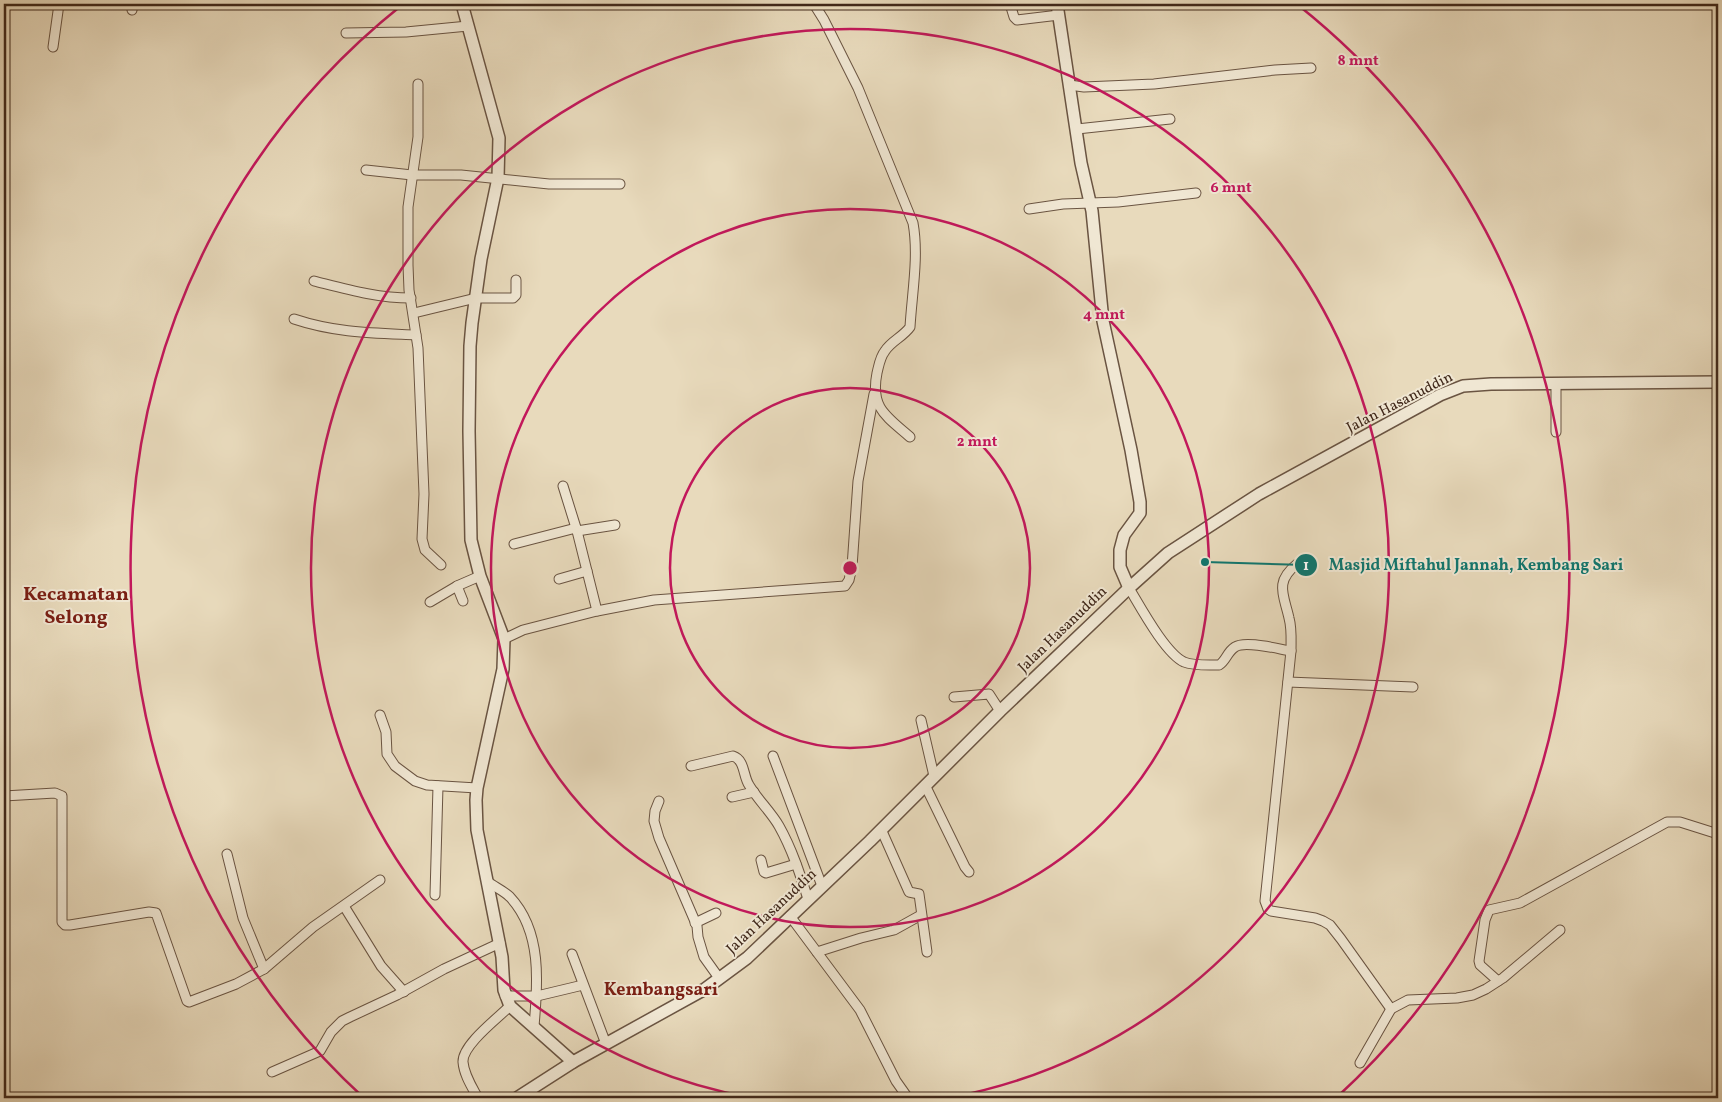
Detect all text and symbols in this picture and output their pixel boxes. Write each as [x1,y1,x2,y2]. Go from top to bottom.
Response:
text: 8 mnt [1337,51,1379,72]
text: 6 mnt [1210,178,1252,199]
text: 4 mnt [1083,305,1125,326]
street label: Jalan Hasanuddin [1343,367,1457,439]
text: 2 mnt [957,432,998,453]
callout: Masjid Miftahul Jannah, Kembang Sari [1293,549,1633,580]
text: Masjid Miftahul Jannah, Kembang Sari [1329,555,1624,577]
text: 1 [1303,556,1309,577]
centre of rings [841,559,859,577]
district label: Kecamatan Selong [23,581,129,632]
street label: Jalan Hasanuddin [1014,582,1112,678]
street label: Jalan Hasanuddin [722,864,822,960]
district label: Kembangsari [604,978,718,1003]

